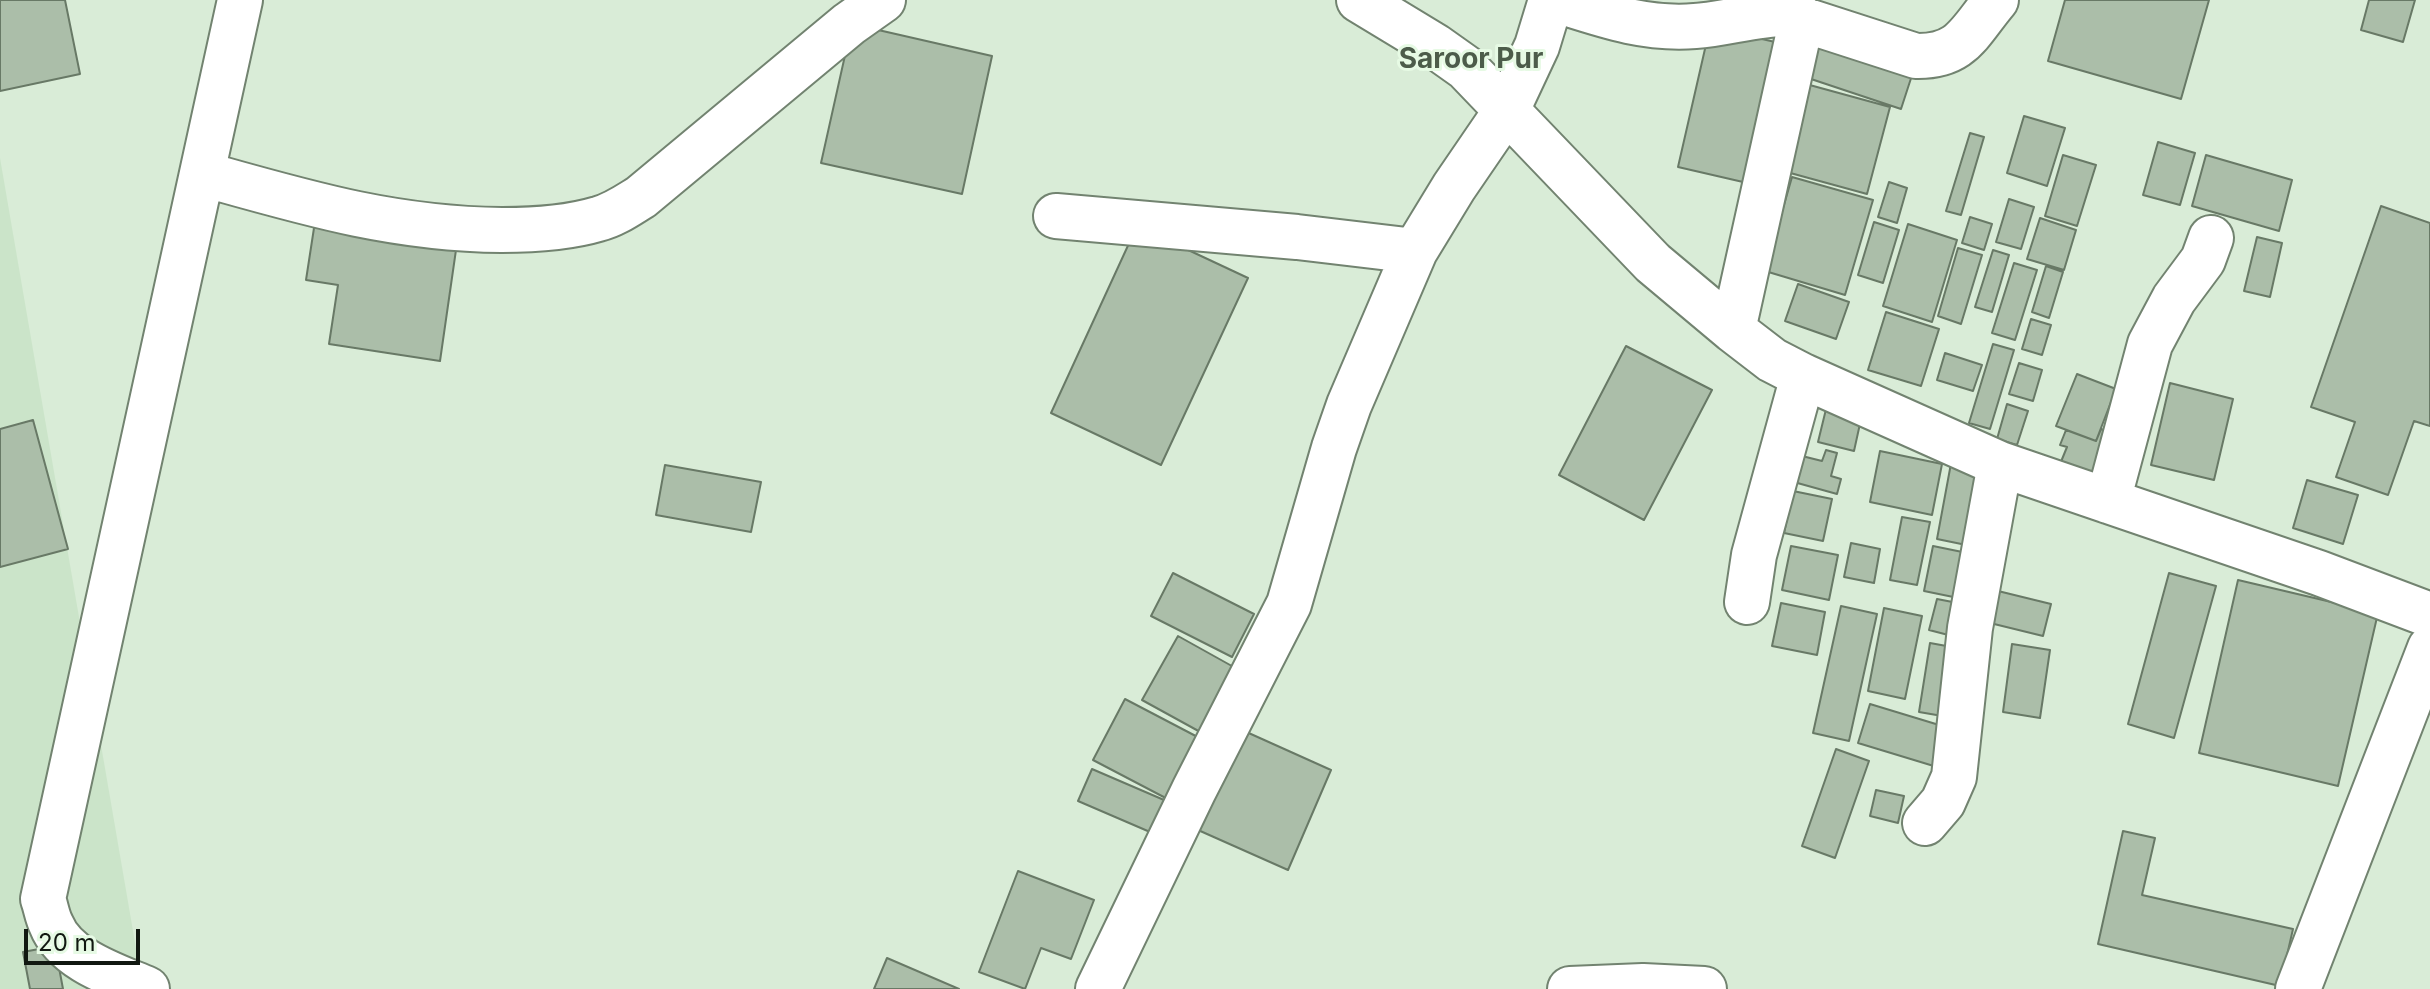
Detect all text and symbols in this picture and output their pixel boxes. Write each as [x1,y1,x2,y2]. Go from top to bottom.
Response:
district label: Saroor Pur [1399,43,1543,77]
scale bar [28,913,144,963]
text: 20 m [38,928,96,957]

